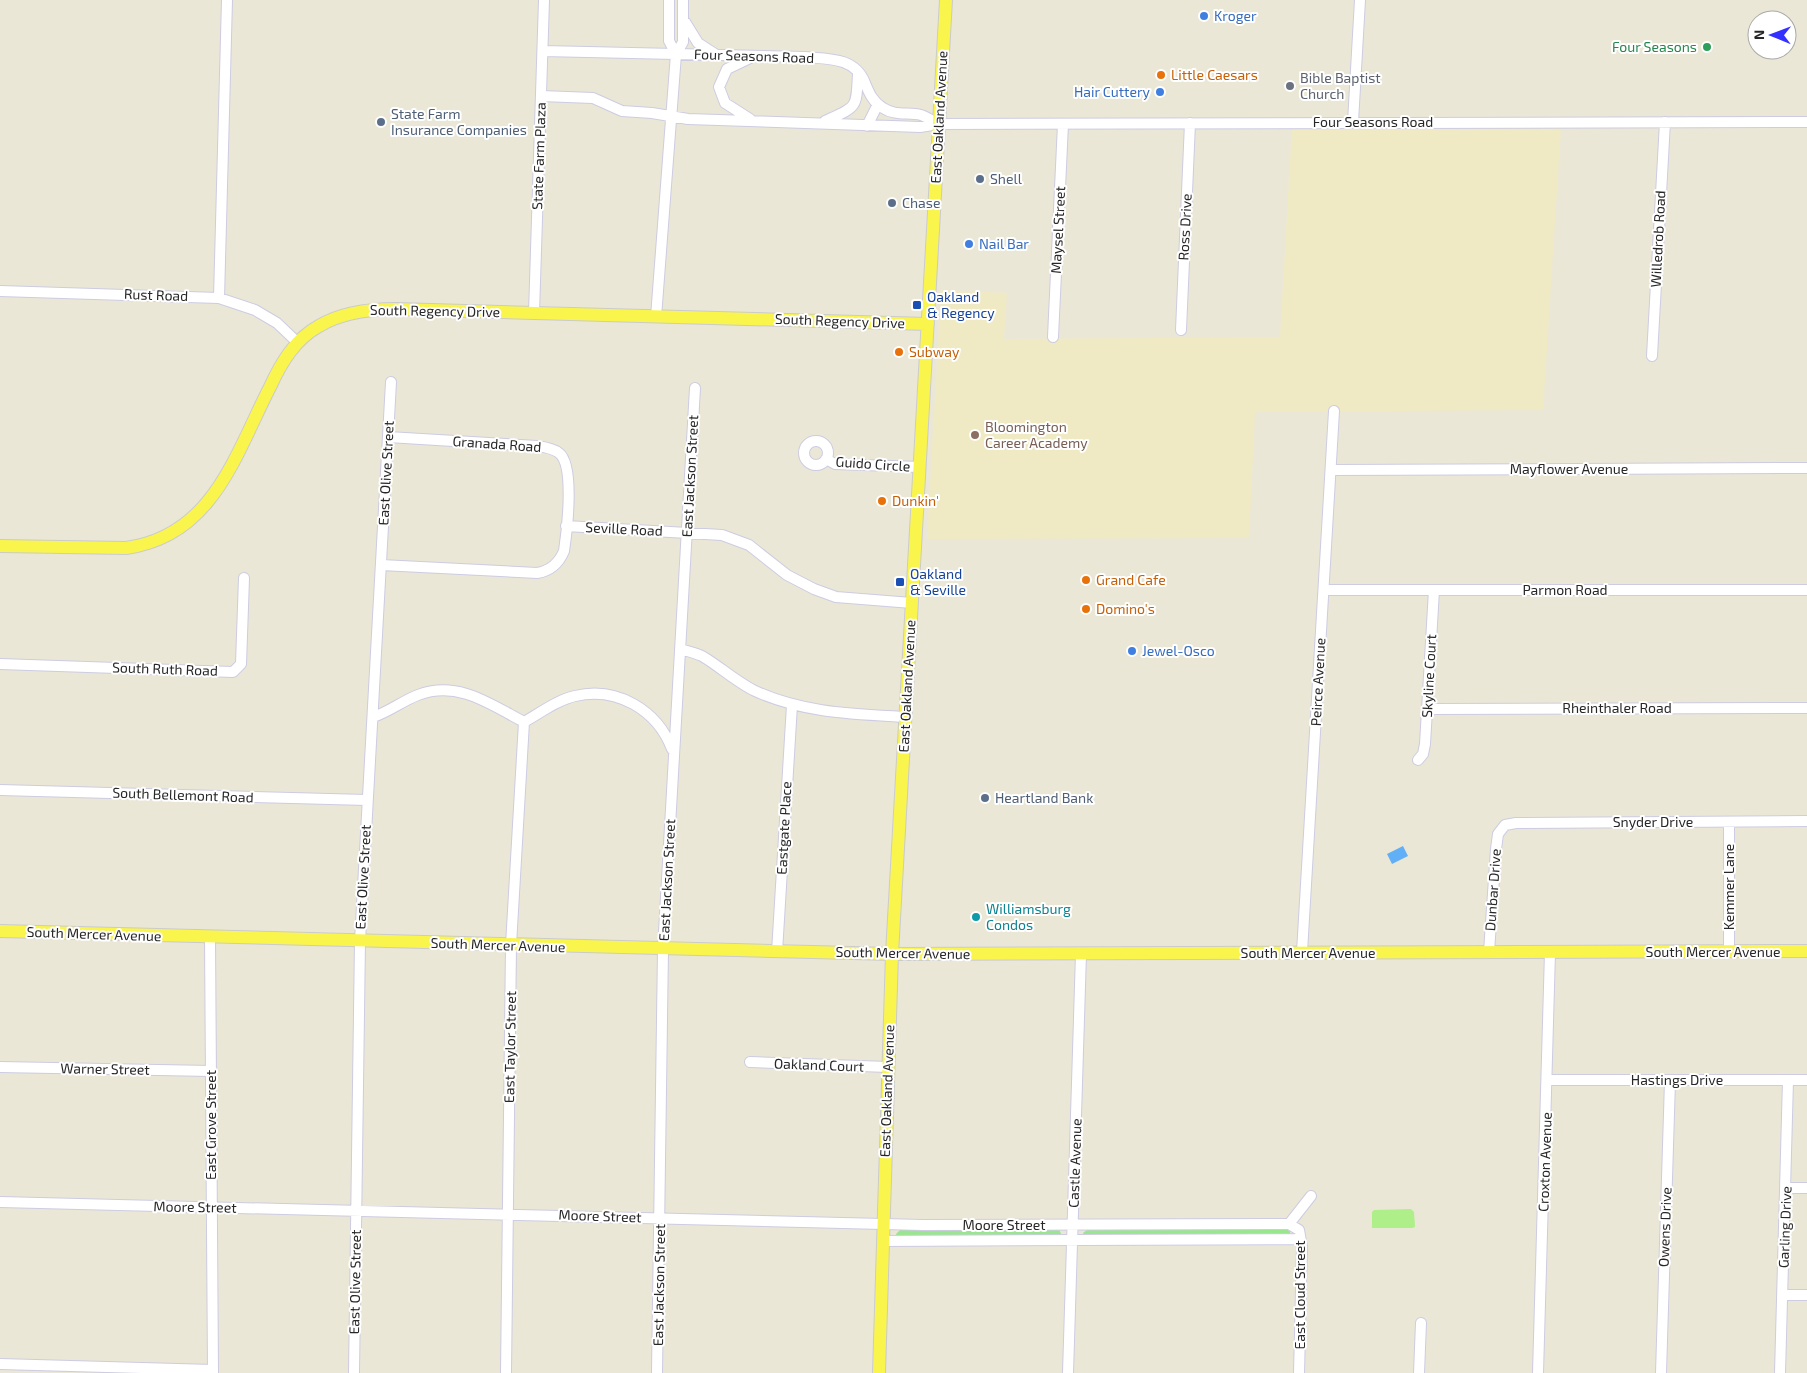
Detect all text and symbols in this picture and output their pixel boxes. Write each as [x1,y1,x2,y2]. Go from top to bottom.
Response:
place label: Kroger [1214,7,1257,24]
marker: Kroger [1198,10,1210,22]
north arrow [1747,10,1797,60]
text: N [1750,30,1767,40]
place label: Four Seasons [1612,38,1697,55]
marker: Four Seasons [1701,41,1713,53]
street label: Four Seasons Road [694,45,814,66]
street label: East Oakland Avenue [927,50,950,184]
place label: Little Caesars [1171,66,1258,83]
marker: Little Caesars [1155,69,1167,81]
place label: Bible Baptist Church [1300,69,1381,102]
marker: Bible Baptist Church [1284,80,1296,92]
place label: Hair Cuttery [1074,83,1151,100]
marker: Hair Cuttery [1154,86,1166,98]
street label: State Farm Plaza [528,102,549,210]
place label: State Farm Insurance Companies [391,105,527,138]
street label: Four Seasons Road [1313,113,1433,130]
marker: State Farm Insurance Companies [375,116,387,128]
place label: Shell [990,170,1023,187]
marker: Shell [974,173,986,185]
street label: Maysel Street [1047,186,1068,274]
street label: Willedrob Road [1646,190,1669,288]
street label: Ross Drive [1174,193,1195,261]
place label: Chase [902,194,940,211]
marker: Chase [886,197,898,209]
place label: Nail Bar [979,235,1029,252]
marker: Nail Bar [963,238,975,250]
street label: Rust Road [124,285,189,304]
place label: Oakland & Regency [927,288,995,321]
marker: Oakland & Regency [911,299,923,311]
street label: South Regency Drive [370,301,500,320]
street label: South Regency Drive [775,310,905,331]
place label: Subway [909,343,960,360]
marker: Subway [893,346,905,358]
street label: East Jackson Street [678,414,701,538]
place label: Bloomington Career Academy [985,418,1088,451]
street label: East Olive Street [374,420,397,526]
marker: Bloomington Career Academy [969,429,981,441]
street label: Granada Road [452,432,542,455]
street label: Guido Circle [835,452,911,475]
street label: Mayflower Avenue [1510,460,1628,477]
place label: Dunkin' [892,492,939,509]
marker: Dunkin' [876,495,888,507]
street label: Seville Road [585,518,663,539]
place label: Oakland & Seville [910,565,966,598]
place label: Grand Cafe [1096,571,1166,588]
marker: Grand Cafe [1080,574,1092,586]
marker: Oakland & Seville [894,576,906,588]
street label: Parmon Road [1522,581,1608,598]
place label: Domino's [1096,600,1155,617]
marker: Domino's [1080,603,1092,615]
street label: East Oakland Avenue [895,619,918,753]
street label: Skyline Court [1418,634,1439,718]
street label: Peirce Avenue [1307,637,1328,727]
place label: Jewel-Osco [1142,642,1215,659]
marker: Jewel-Osco [1126,645,1138,657]
street label: South Ruth Road [112,658,218,679]
street label: Rheinthaler Road [1562,699,1672,716]
street label: Eastgate Place [773,781,794,875]
street label: South Bellemont Road [112,784,254,805]
place label: Heartland Bank [995,789,1093,806]
marker: Heartland Bank [979,792,991,804]
street label: Snyder Drive [1613,813,1693,830]
street label: East Jackson Street [655,818,678,942]
street label: East Olive Street [351,824,374,930]
street label: Kemmer Lane [1720,844,1737,930]
street label: Dunbar Drive [1481,848,1504,932]
place label: Williamsburg Condos [986,900,1071,933]
marker: Williamsburg Condos [970,911,982,923]
street label: South Mercer Avenue [26,923,162,944]
street label: South Mercer Avenue [430,934,566,955]
street label: South Mercer Avenue [835,943,971,962]
street label: South Mercer Avenue [1646,943,1780,960]
street label: South Mercer Avenue [1241,944,1375,961]
street label: East Taylor Street [500,991,519,1103]
street label: East Oakland Avenue [876,1024,897,1158]
street label: Oakland Court [774,1054,864,1075]
street label: Warner Street [60,1059,150,1078]
street label: East Grove Street [202,1070,219,1180]
street label: Hastings Drive [1631,1071,1723,1088]
street label: Croxton Avenue [1534,1112,1555,1212]
street label: Castle Avenue [1064,1118,1085,1208]
street label: Garling Drive [1775,1186,1794,1268]
street label: Owens Drive [1655,1187,1674,1267]
street label: Moore Street [153,1197,237,1216]
street label: Moore Street [558,1206,642,1225]
street label: Moore Street [962,1216,1046,1233]
street label: East Jackson Street [649,1224,668,1346]
street label: East Olive Street [345,1229,364,1335]
street label: East Cloud Street [1291,1240,1308,1350]

